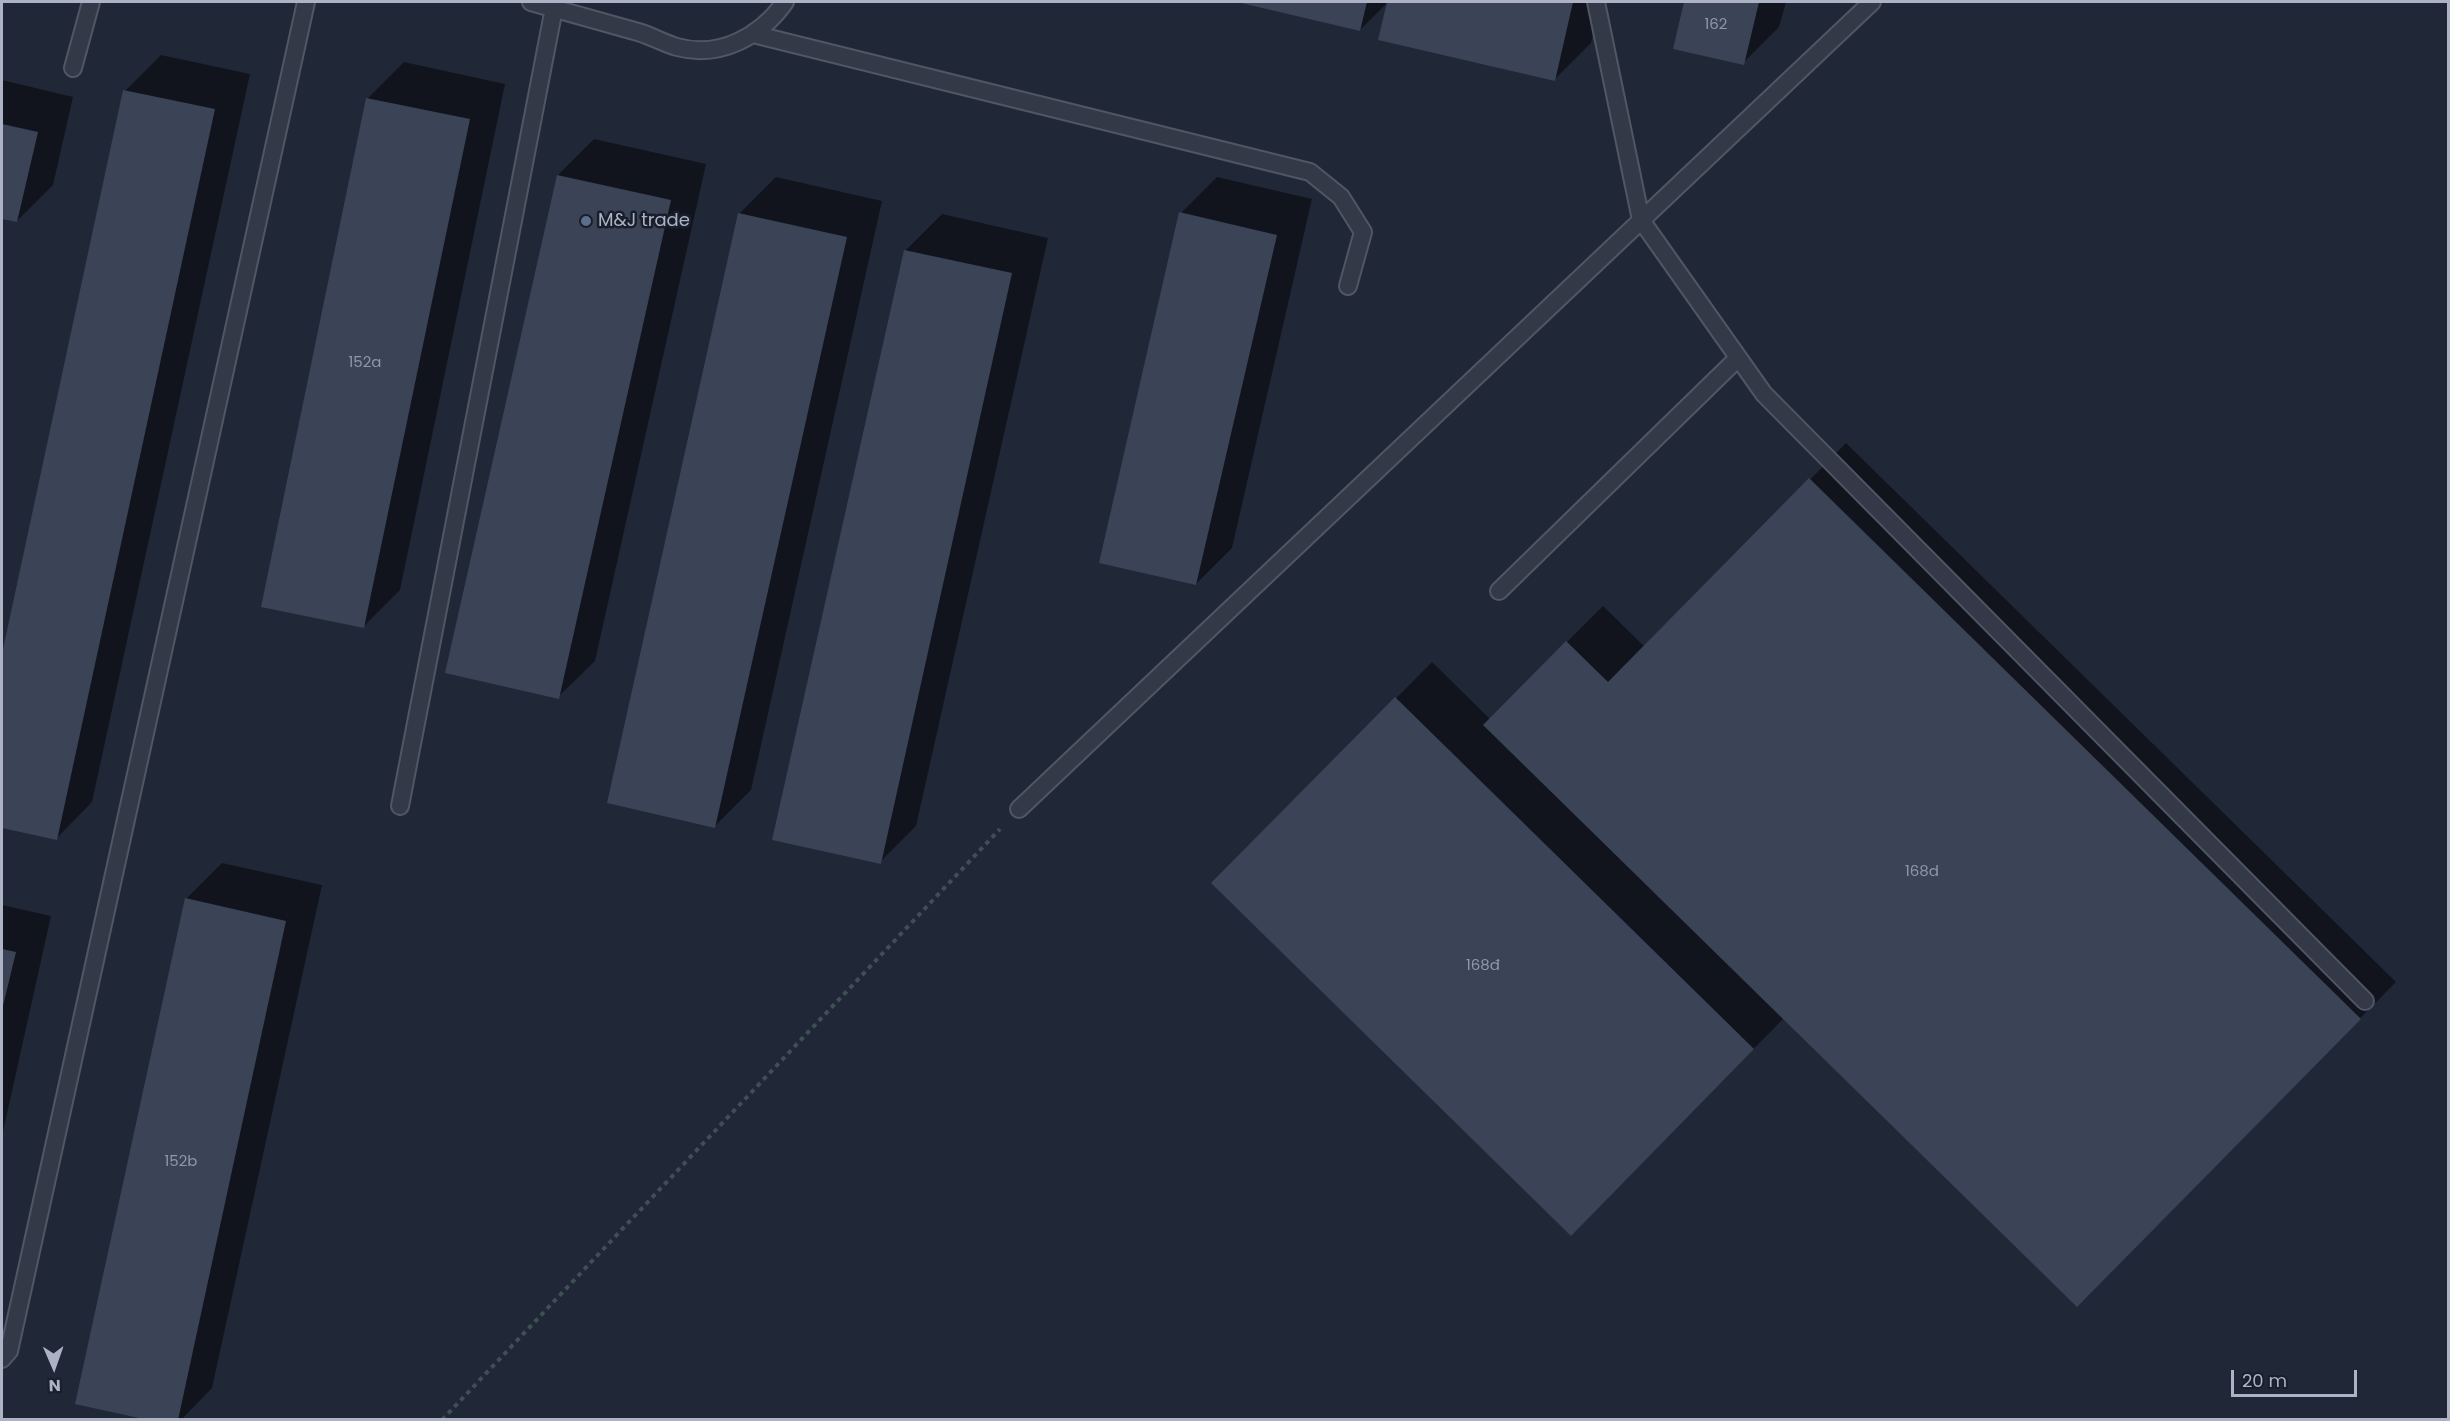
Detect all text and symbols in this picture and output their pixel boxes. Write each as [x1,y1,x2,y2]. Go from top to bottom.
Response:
house number: 162 [1705,16,1727,34]
place label: M&J trade [598,210,690,232]
marker: M&J trade [579,214,593,228]
house number: 152a [349,354,381,372]
house number: 168d [1905,863,1939,881]
house number: 168đ [1466,957,1500,975]
house number: 152b [165,1153,197,1171]
north arrow [24,1337,84,1397]
scale bar [2234,1358,2360,1396]
text: 20 m [2242,1368,2287,1393]
text: N [48,1374,61,1397]

